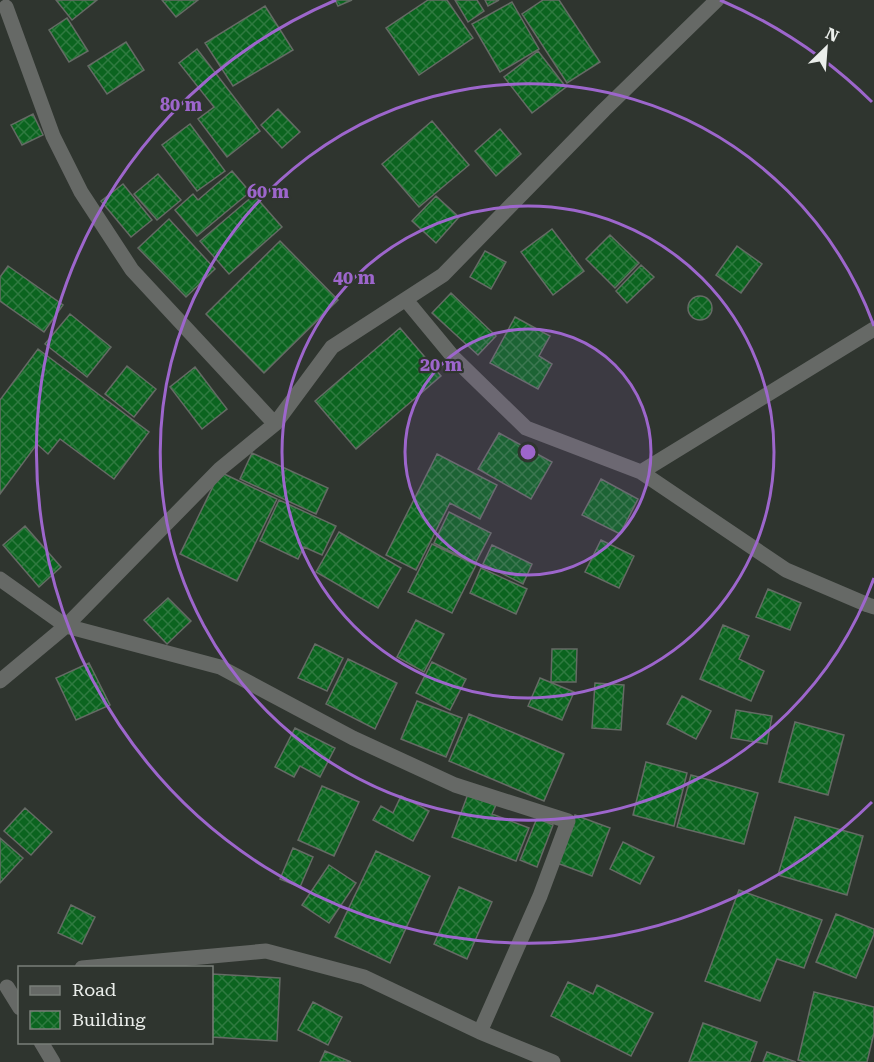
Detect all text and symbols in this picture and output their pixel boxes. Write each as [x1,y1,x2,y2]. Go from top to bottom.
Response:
north arrow [796,18,856,78]
text: N [823,24,842,46]
text: 80 m [160,94,203,115]
text: 60 m [247,181,290,202]
text: 40 m [333,267,376,288]
text: 20 m [420,354,463,375]
centre of rings [518,442,538,462]
legend [18,966,213,1044]
text: Road [72,979,117,1000]
text: Building [72,1009,146,1030]

